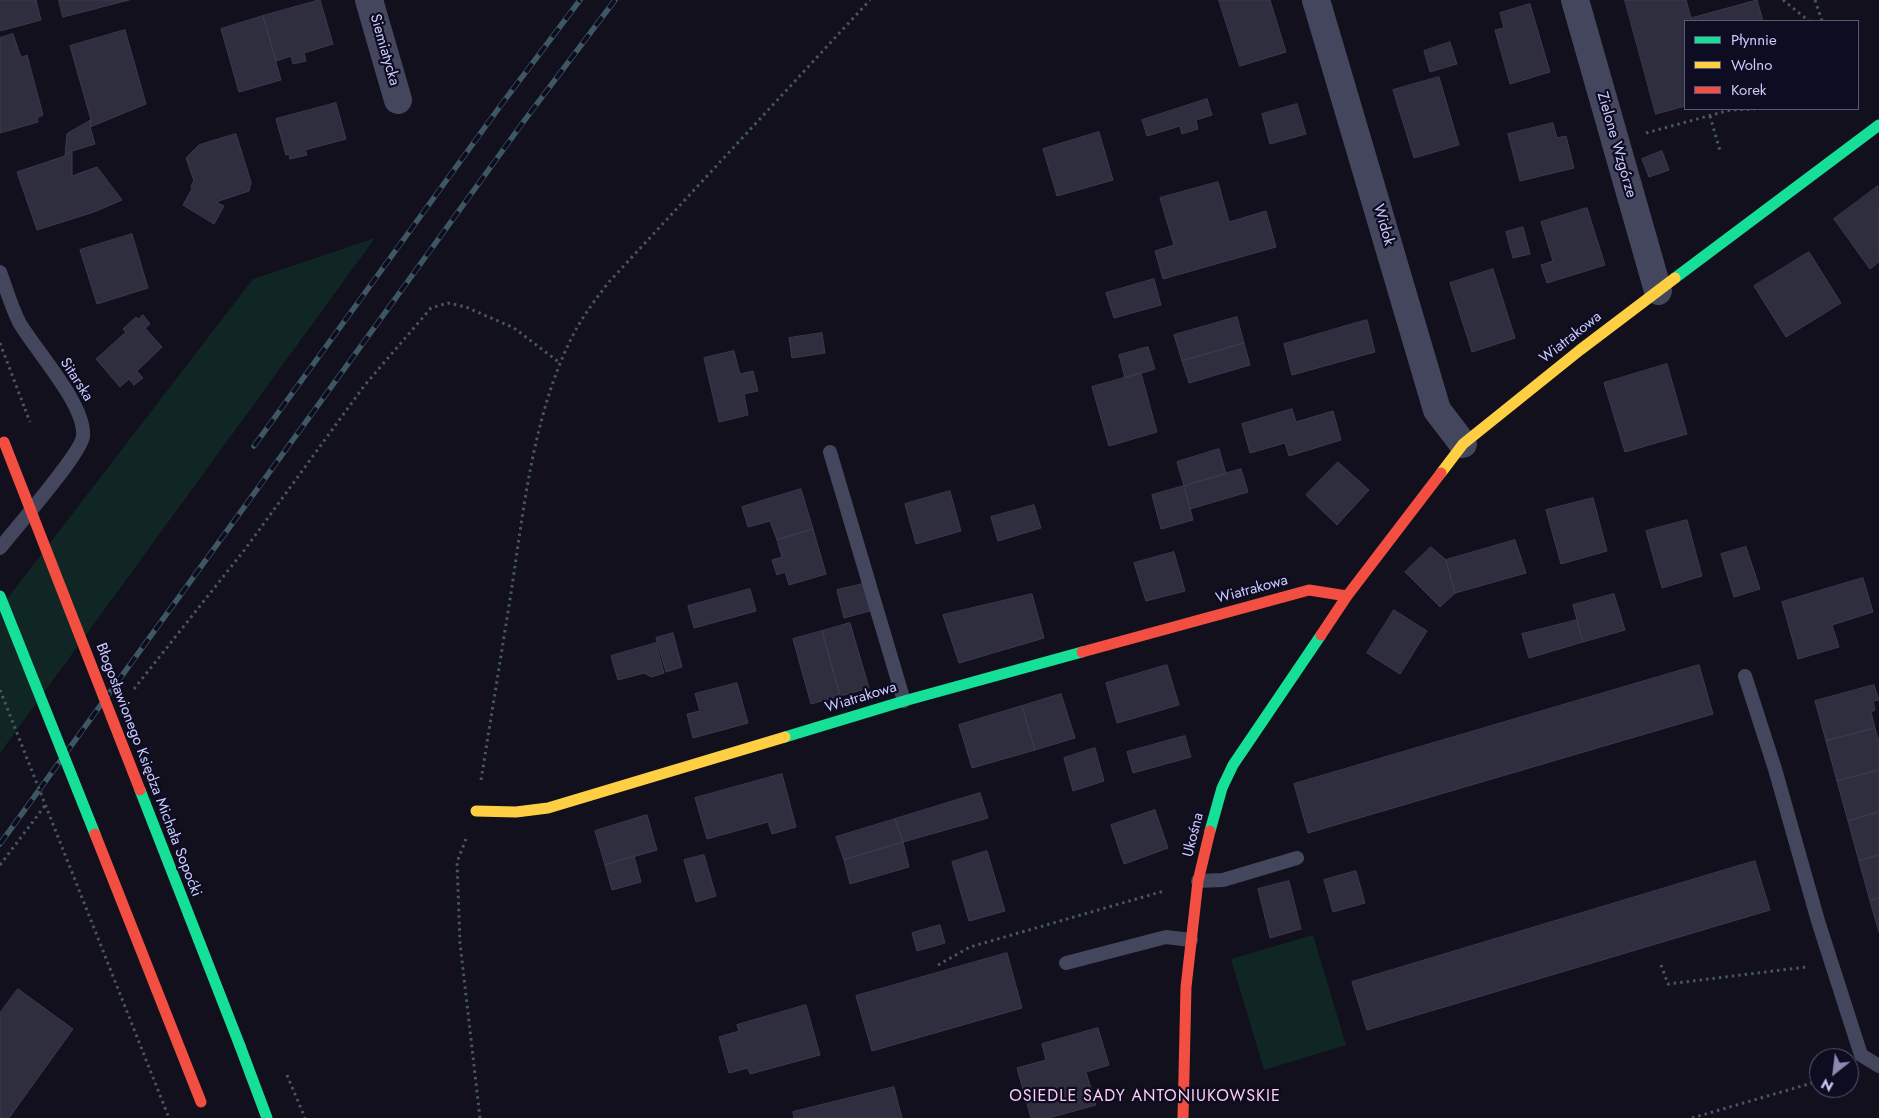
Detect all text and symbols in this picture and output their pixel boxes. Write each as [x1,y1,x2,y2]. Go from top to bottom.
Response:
street label: Siemiatycka [365,12,403,88]
legend [1684,20,1859,110]
text: Płynnie [1731,29,1777,51]
text: Wolno [1731,54,1772,76]
text: Korek [1731,79,1766,101]
street label: Zielone Wzgórze [1592,90,1640,200]
street label: Widok [1369,202,1397,248]
street label: Wiatrakowa [1536,308,1606,368]
street label: Sitarska [55,355,97,405]
street label: Wiatrakowa [1214,572,1290,608]
street label: Błogosławionego Księdza Michała Sopoćki [91,641,205,899]
street label: Wiatrakowa [823,679,899,717]
street label: Ukośna [1180,811,1208,859]
north arrow [1809,1048,1859,1098]
text: N [1817,1074,1837,1097]
district label: OSIEDLE SADY ANTONIUKOWSKIE [1006,1087,1284,1107]

